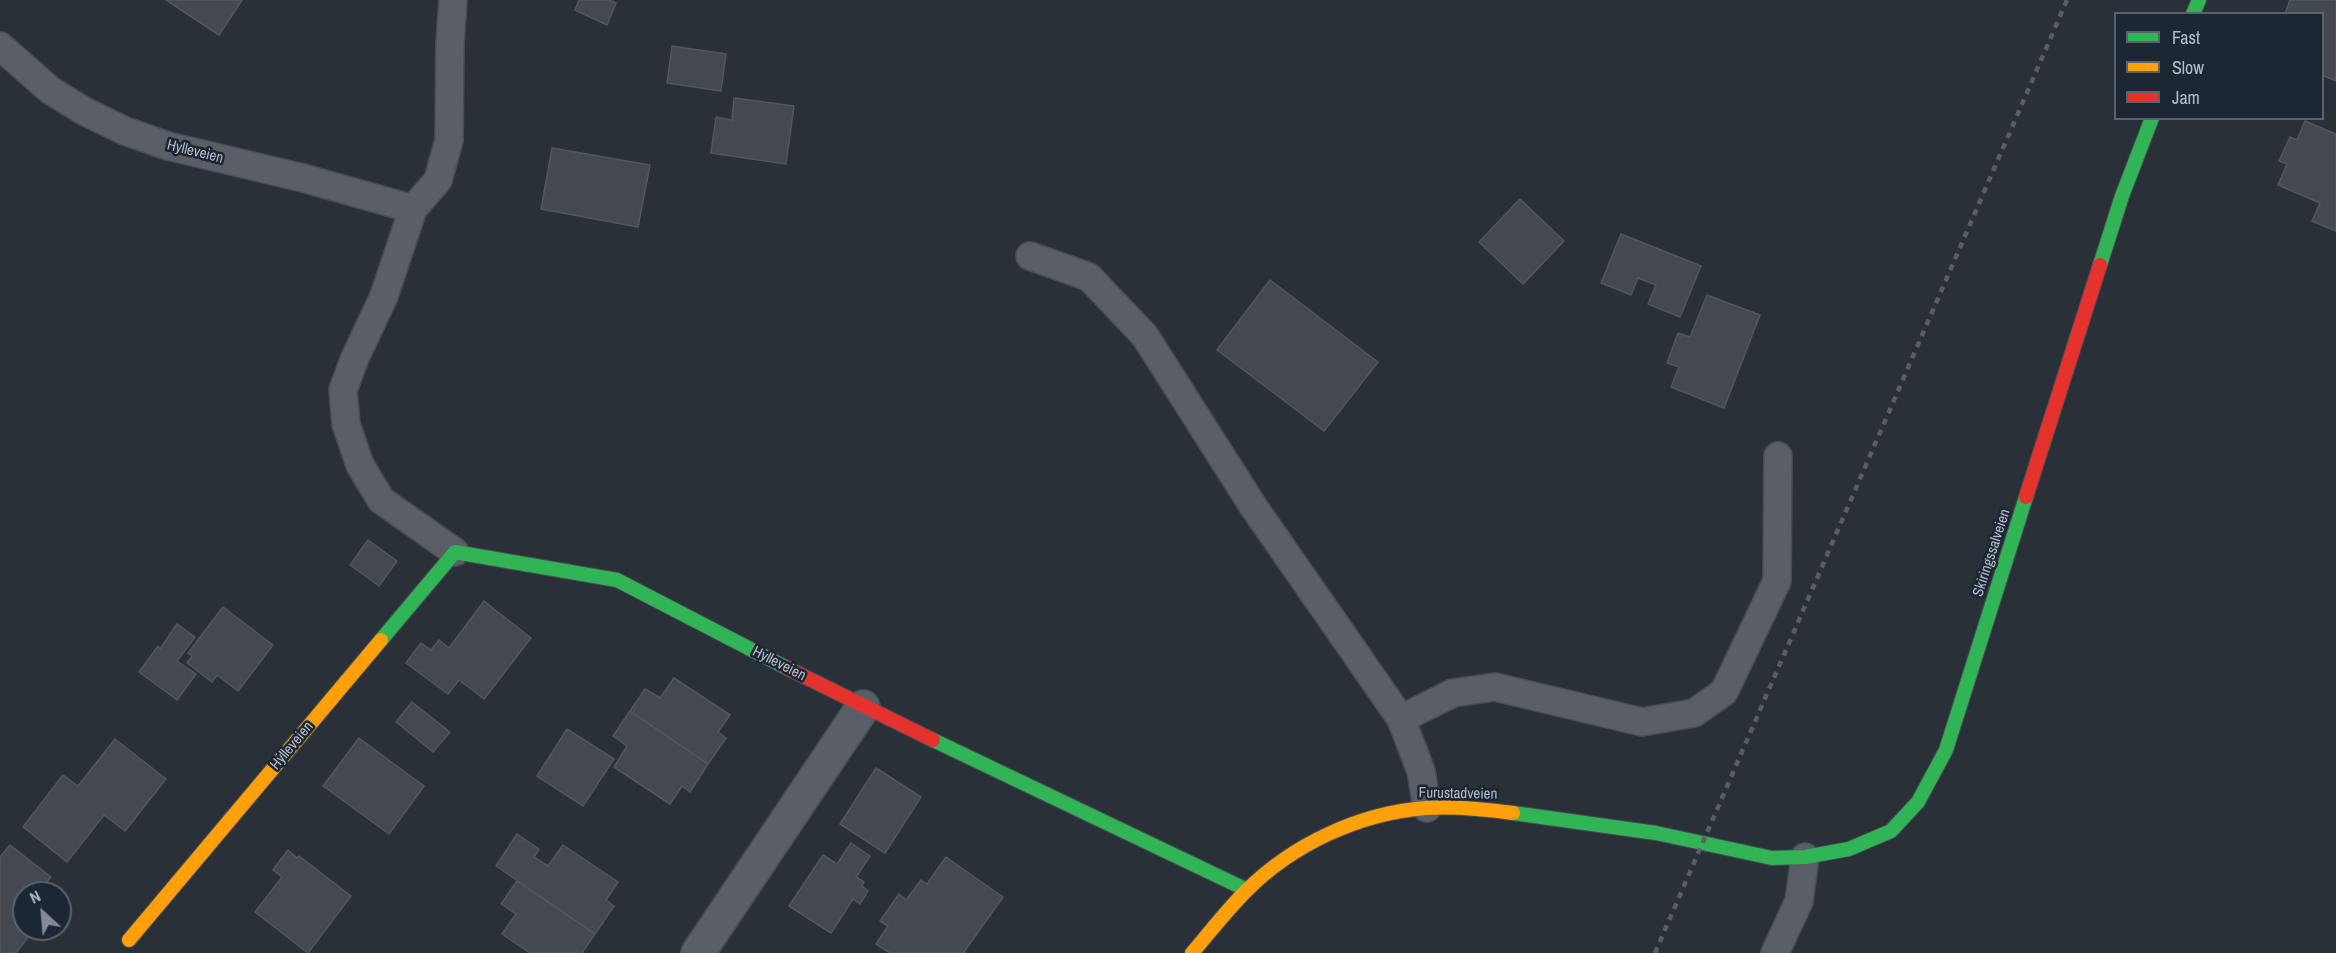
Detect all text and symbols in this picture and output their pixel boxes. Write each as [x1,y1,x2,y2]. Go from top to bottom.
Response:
legend [2114,12,2324,120]
text: Fast [2172,25,2200,50]
text: Slow [2172,55,2204,80]
text: Jam [2172,85,2200,110]
street label: Hylleveien [165,136,225,168]
street label: Skiringssalveien [1969,507,2015,599]
street label: Hylleveien [749,643,809,685]
street label: Hylleveien [267,718,317,774]
street label: Furustadveien [1419,784,1497,804]
north arrow [12,881,72,941]
text: N [26,885,44,909]

